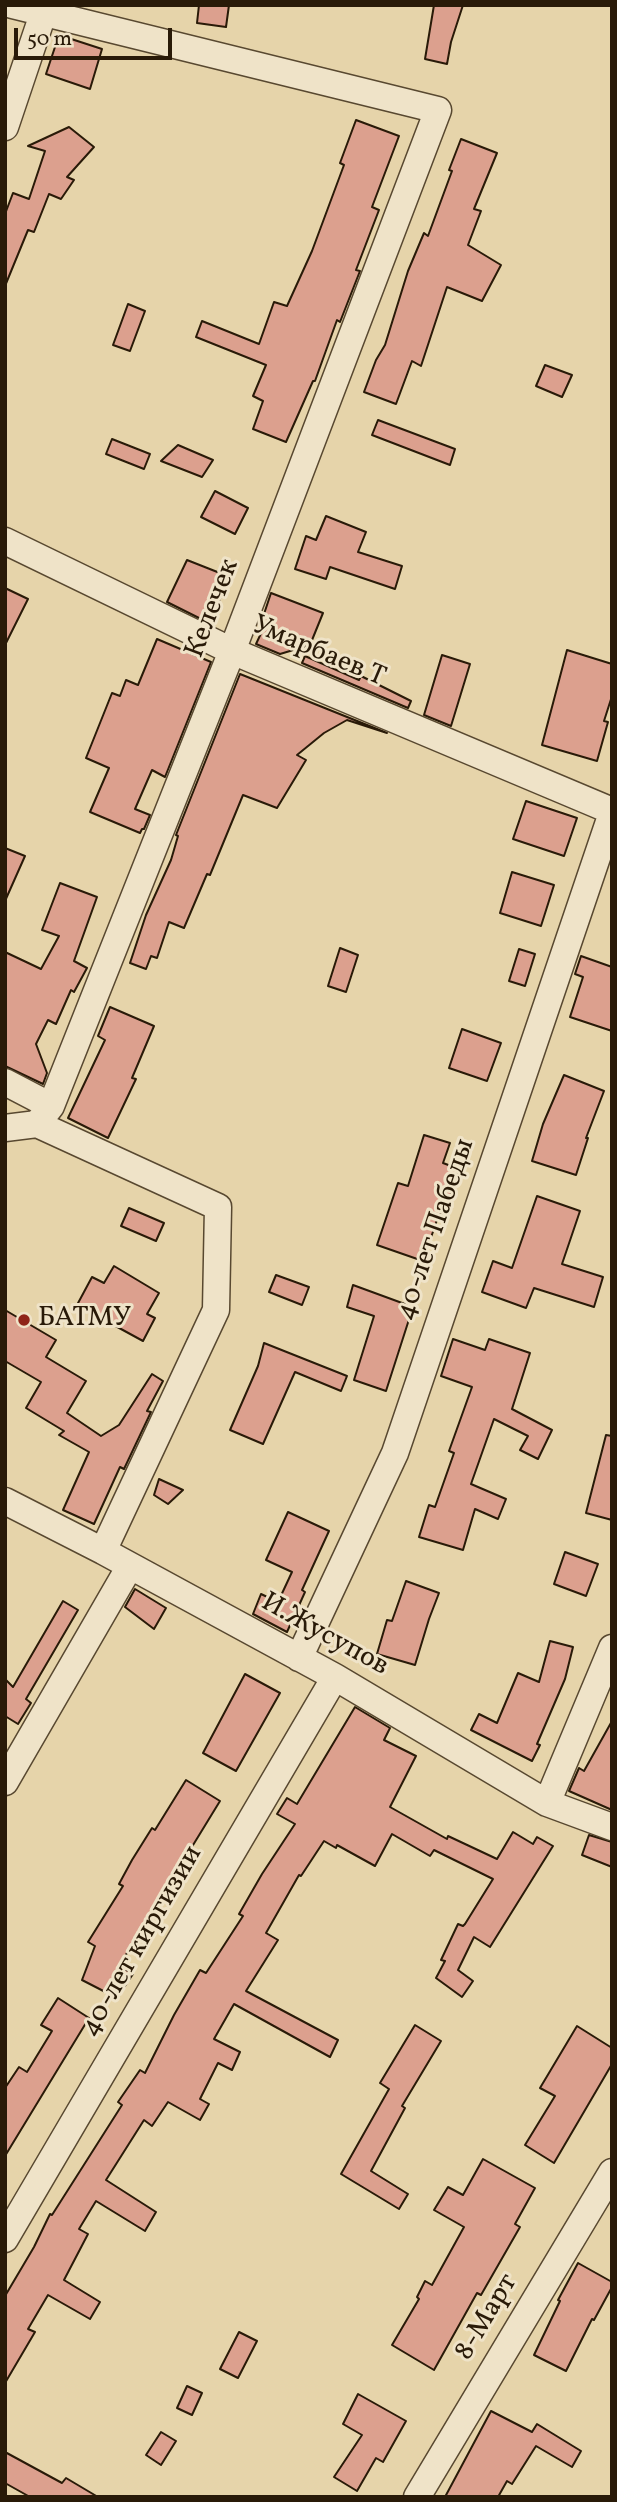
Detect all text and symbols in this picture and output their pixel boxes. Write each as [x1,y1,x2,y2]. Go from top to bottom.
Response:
scale bar [18,14,175,58]
text: 50 m [27,25,72,54]
street label: Келечек [180,555,248,663]
street label: Умарбаев Т [246,610,390,696]
street label: 40-лет Пабеды [390,1135,484,1325]
place label: БАТМУ [38,1303,131,1337]
marker: БАТМУ [16,1312,32,1328]
street label: И.Жусупов [254,1587,394,1685]
street label: 40-лет киргизии [75,1841,211,2043]
street label: 8-Март [449,2269,527,2367]

